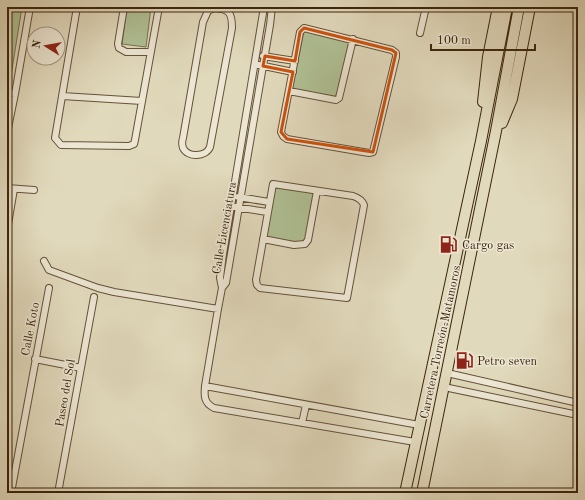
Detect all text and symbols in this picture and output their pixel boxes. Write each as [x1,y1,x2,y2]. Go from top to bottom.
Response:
north arrow [26,26,66,66]
scale bar [431,26,535,52]
text: 100 m [437,35,471,47]
text: N [31,39,44,50]
street label: Calle Licenciatura [211,181,239,275]
fuel station icon: Cargo gas [439,235,459,255]
place label: Cargo gas [462,240,514,252]
street label: Carretera Torreón-Matamoros [419,264,463,420]
street label: Calle Koto [20,301,42,357]
fuel station icon: Petro seven [454,351,474,371]
place label: Petro seven [477,356,538,368]
street label: Paseo del Sol [54,358,78,428]

